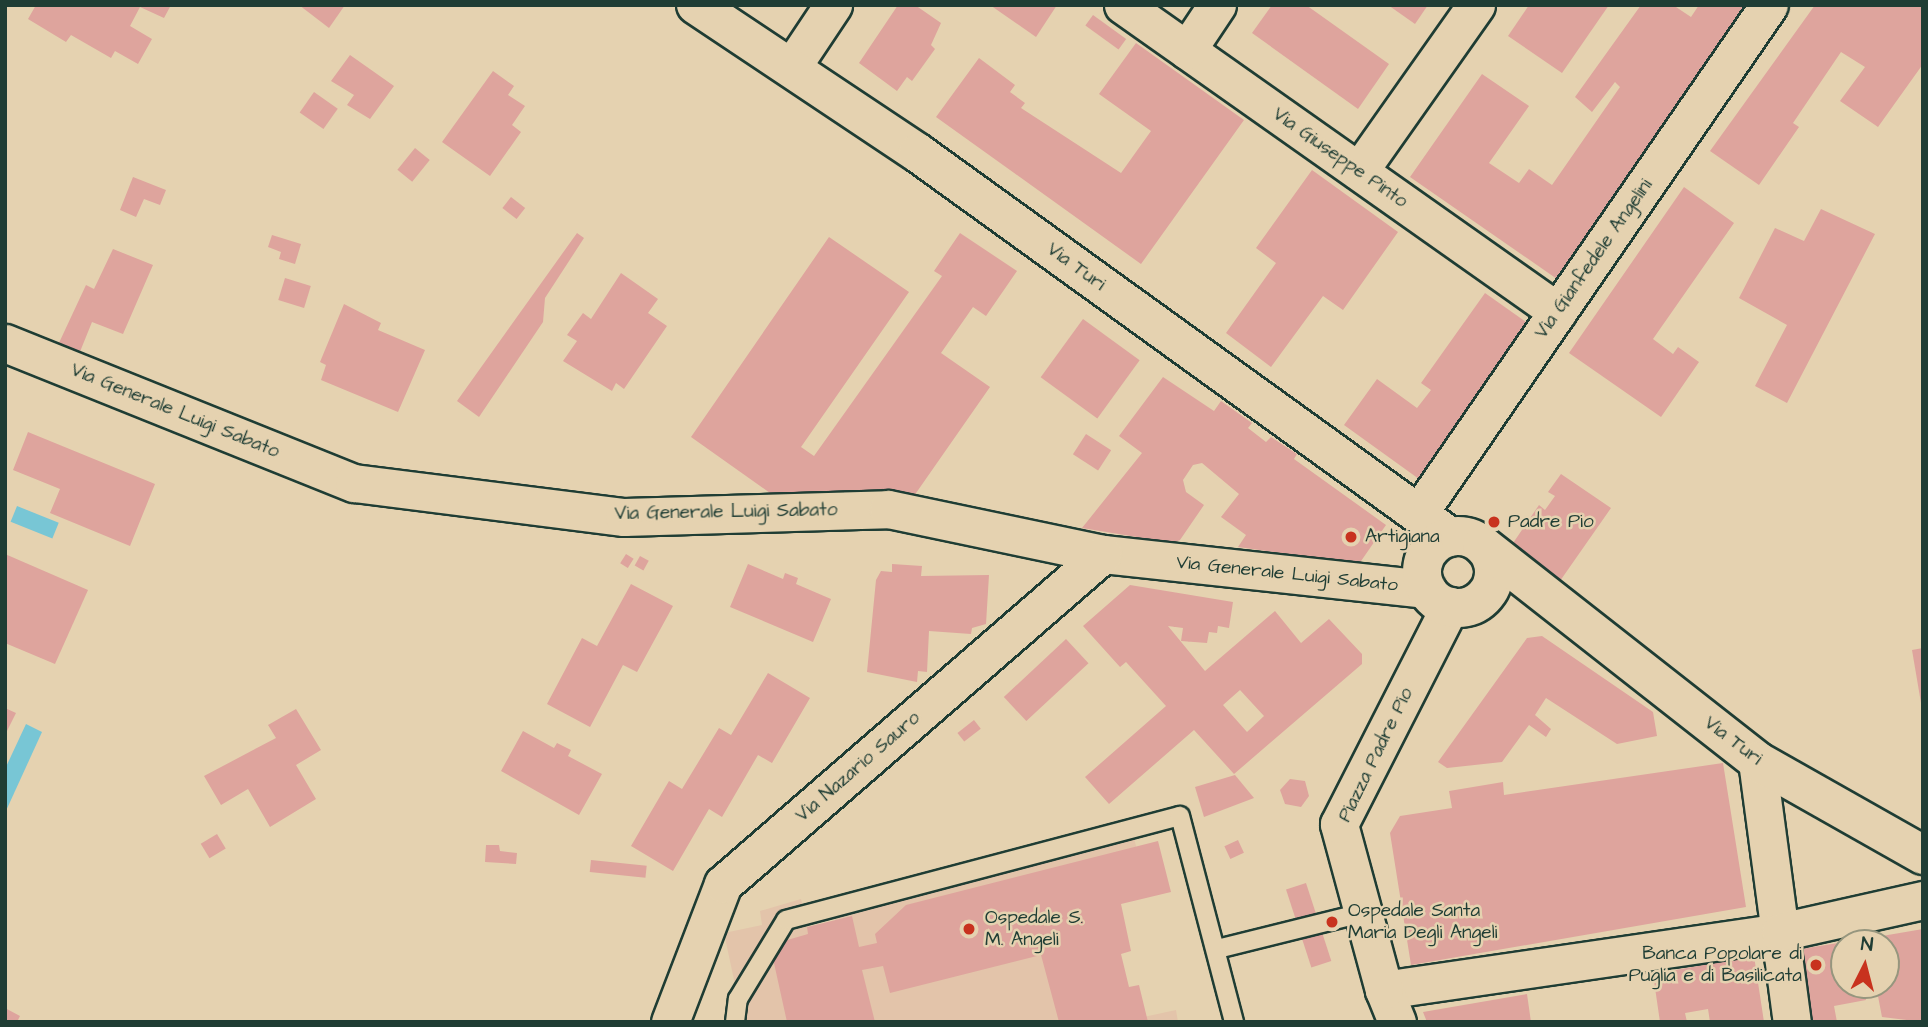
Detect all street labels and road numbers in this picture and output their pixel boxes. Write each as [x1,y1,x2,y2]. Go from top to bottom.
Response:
street label: Via Giuseppe Pinto [1268,103,1412,213]
street label: Via Gianfedele Angelini [1530,175,1658,343]
street label: Via Turi [1042,238,1110,296]
street label: Via Generale Luigi Sabato [67,359,283,463]
street label: Via Generale Luigi Sabato [614,499,838,525]
street label: Via Generale Luigi Sabato [1175,551,1399,597]
street label: Piazza Padre Pio [1334,684,1418,826]
street label: Via Nazario Sauro [791,707,925,827]
street label: Via Turi [1699,712,1767,770]

